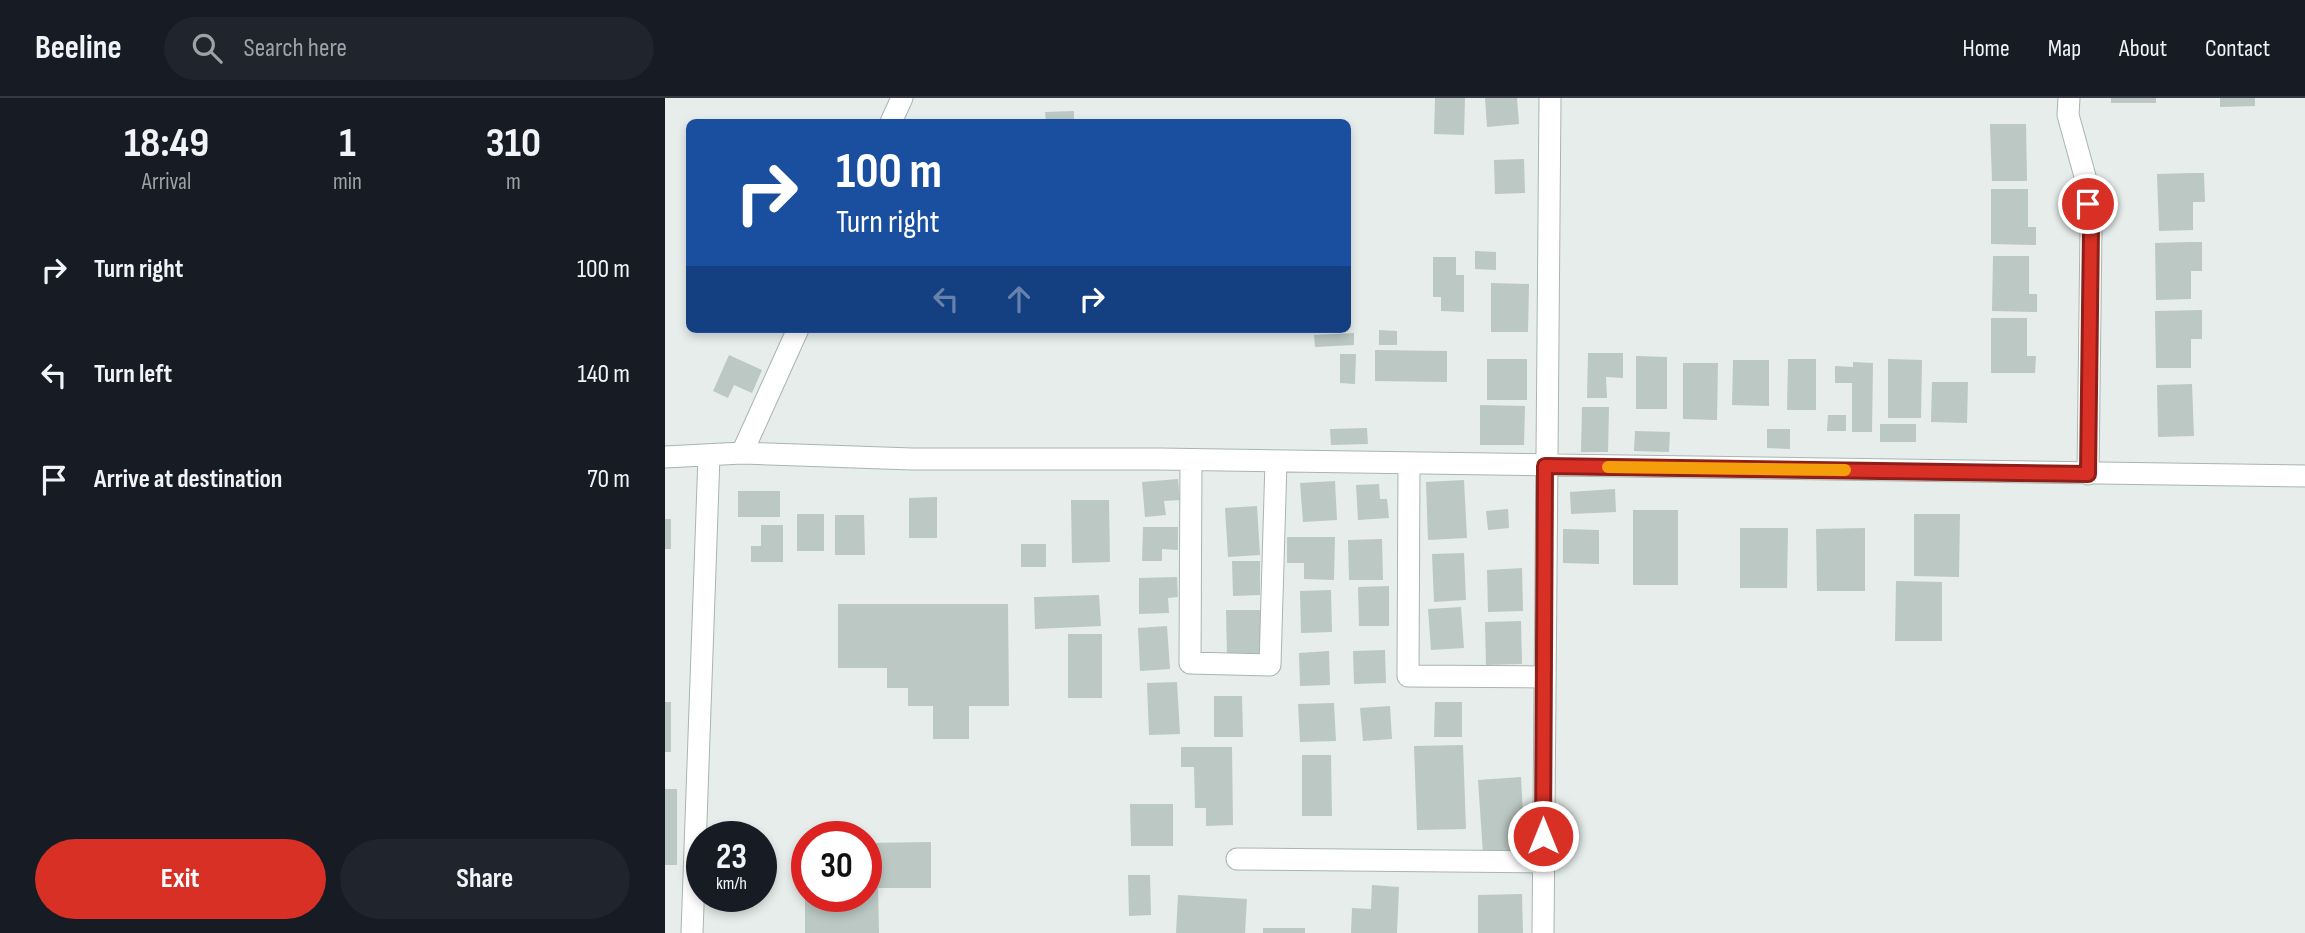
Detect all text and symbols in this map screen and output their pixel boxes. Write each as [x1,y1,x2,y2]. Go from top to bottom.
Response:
search box [164,17,654,80]
text: Beeline [35,28,122,68]
icon: search [188,29,226,67]
text: Search here [244,33,347,64]
text: Home [1962,34,2010,63]
text: Map [2048,34,2081,63]
text: About [2119,34,2167,63]
text: Contact [2205,34,2270,63]
text: 18:49 [124,118,209,169]
text: 1 [339,118,356,169]
text: 310 [486,118,541,169]
text: 100 m [836,143,942,202]
icon: right [721,147,812,238]
text: Arrival [142,168,191,196]
text: min [333,168,362,196]
text: m [506,168,521,196]
pin [2058,174,2118,234]
icon: arrive [2069,185,2107,223]
text: Turn right [836,203,940,242]
icon: right [35,251,73,289]
text: Turn right [94,254,183,285]
text: 100 m [577,254,630,285]
icon: left [927,280,965,318]
icon: ahead [1000,280,1038,318]
icon: right [1073,280,1111,318]
icon: left [35,356,73,394]
text: Turn left [94,359,172,390]
text: 140 m [578,359,630,390]
icon: arrive [35,461,73,499]
text: Arrive at destination [94,464,282,495]
text: 70 m [587,464,630,495]
position arrow [1506,799,1580,873]
speed limit sign: 30 [791,821,882,912]
text: 23 [716,836,747,879]
button: Exit [35,839,326,919]
button: Share [340,839,630,919]
text: km/h [716,873,747,894]

